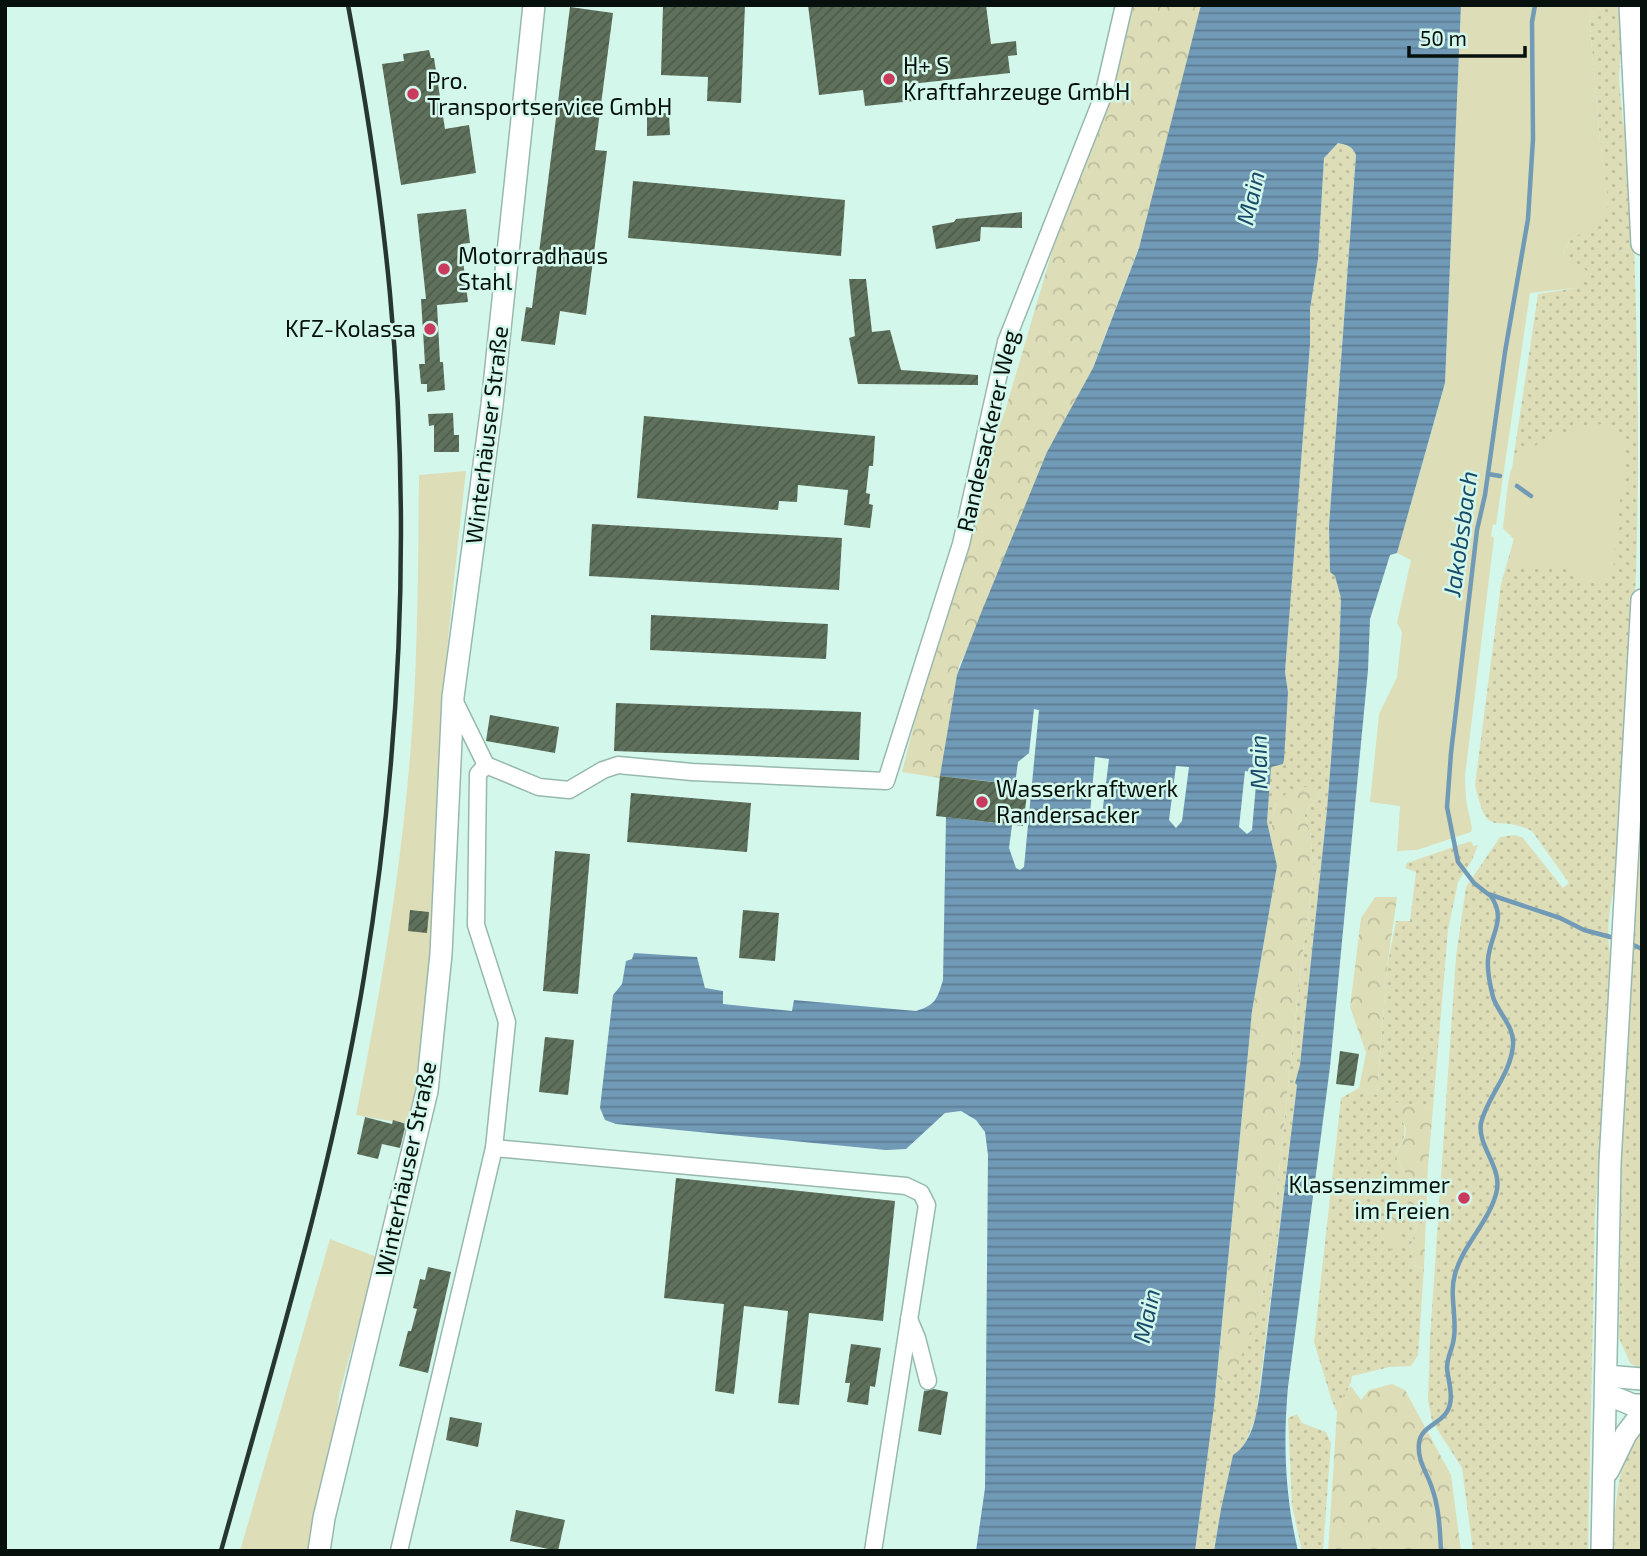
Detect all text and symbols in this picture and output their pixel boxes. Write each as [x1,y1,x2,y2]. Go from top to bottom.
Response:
scale bar [1409,14,1524,58]
text: 50 m [1420,25,1467,50]
place label: H+ S Kraftfahrzeuge GmbH [903,51,1130,105]
place label: Pro. Transportservice GmbH [427,66,672,120]
marker: H+ S Kraftfahrzeuge GmbH [881,71,897,87]
marker: Pro. Transportservice GmbH [405,86,421,102]
water label: Main [1229,168,1270,228]
place label: Motorradhaus Stahl [458,241,608,295]
marker: Motorradhaus Stahl [436,261,452,277]
place label: KFZ-Kolassa [285,314,416,342]
marker: KFZ-Kolassa [422,321,438,337]
street label: Winterhäuser Straße [459,324,513,546]
street label: Randesackerer Weg [950,327,1024,534]
water label: Jakobsbach [1436,469,1483,600]
water label: Main [1243,734,1272,790]
place label: Wasserkraftwerk Randersacker [996,774,1179,828]
marker: Wasserkraftwerk Randersacker [974,794,990,810]
street label: Winterhäuser Straße [369,1059,442,1279]
place label: Klassenzimmer im Freien [1289,1170,1450,1224]
marker: Klassenzimmer im Freien [1456,1190,1472,1206]
water label: Main [1126,1286,1165,1345]

